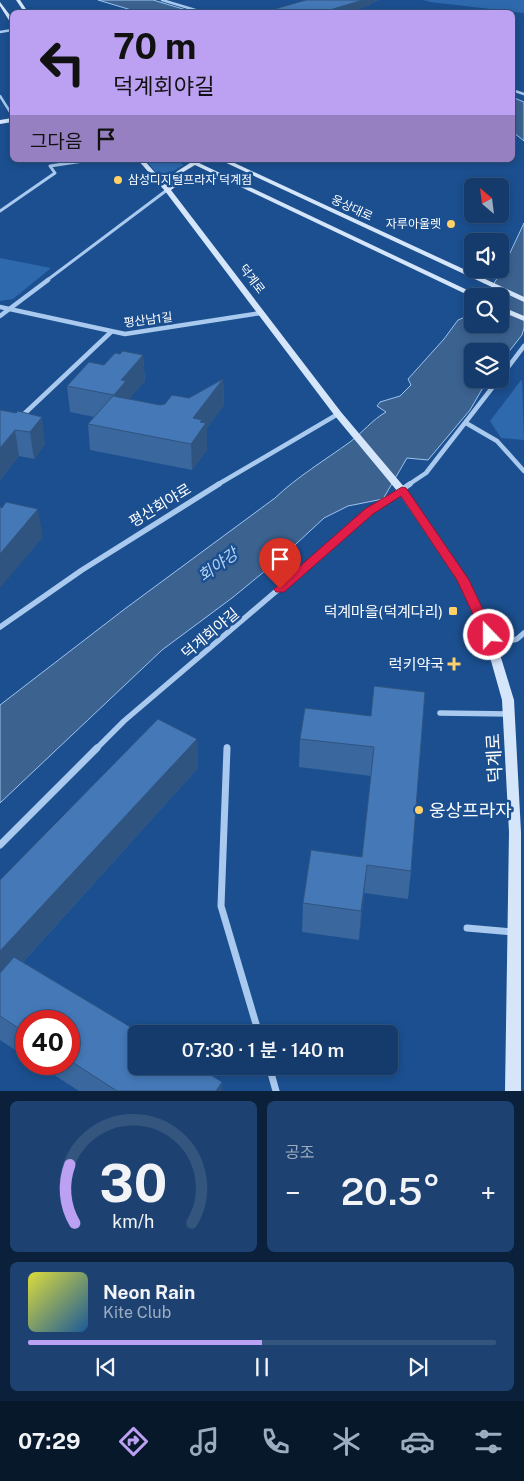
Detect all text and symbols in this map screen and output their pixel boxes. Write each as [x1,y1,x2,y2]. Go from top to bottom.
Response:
text: 70 m [113,26,196,67]
icon: left [30,30,95,95]
text: 덕계회야길 [113,73,214,99]
icon: arrive [92,125,120,153]
text: 그다음 [30,130,82,152]
place label: 삼성디지털프라자 덕계점 [128,173,252,187]
marker: 삼성디지털프라자 덕계점 [112,174,124,186]
north arrow [464,178,509,222]
map controls [464,178,509,388]
street label: 웅상대로 [329,192,375,224]
place label: 자루아울렛 [386,217,441,231]
marker: 자루아울렛 [445,218,457,230]
button: sound [464,233,509,278]
street label: 덕계로 [236,262,268,296]
button: search [464,288,509,333]
street label: 평산남1길 [123,310,173,330]
button: layers [464,343,509,388]
street label: 평산회야로 [126,480,194,530]
pin [259,538,301,589]
water label: 회야강 [195,543,243,586]
icon: arrive [266,545,294,573]
place label: 덕계마을(덕계다리) [323,603,443,620]
street label: 덕계회야길 [178,604,242,662]
marker: 덕계마을(덕계다리) [447,605,459,617]
position arrow [462,608,514,660]
place label: 럭키약국 [389,656,444,673]
marker: 럭키약국 [448,658,460,670]
street label: 덕계로 [482,733,506,783]
place label: 웅상프라자 [429,800,512,821]
marker: 웅상프라자 [413,804,425,816]
speed limit sign: 40 [15,1010,80,1075]
text: 07:30 · 1 분 · 140 m [182,1039,344,1061]
text: 공조 [285,1143,314,1162]
text: 30 [100,1153,167,1214]
text: 20.5° [341,1169,440,1214]
text: − [285,1176,301,1209]
text: + [480,1176,496,1209]
text: km/h [112,1211,155,1232]
text: Neon Rain [103,1281,195,1303]
text: Kite Club [103,1303,171,1322]
icon: previous [92,1353,120,1381]
icon: pause [248,1353,276,1381]
icon: next [404,1353,432,1381]
icon: directions [116,1424,151,1459]
icon: music [187,1424,222,1459]
icon: phone [258,1424,293,1459]
icon: climate [329,1424,364,1459]
icon: car [400,1424,435,1459]
icon: filters [471,1424,506,1459]
text: 07:29 [18,1428,80,1454]

